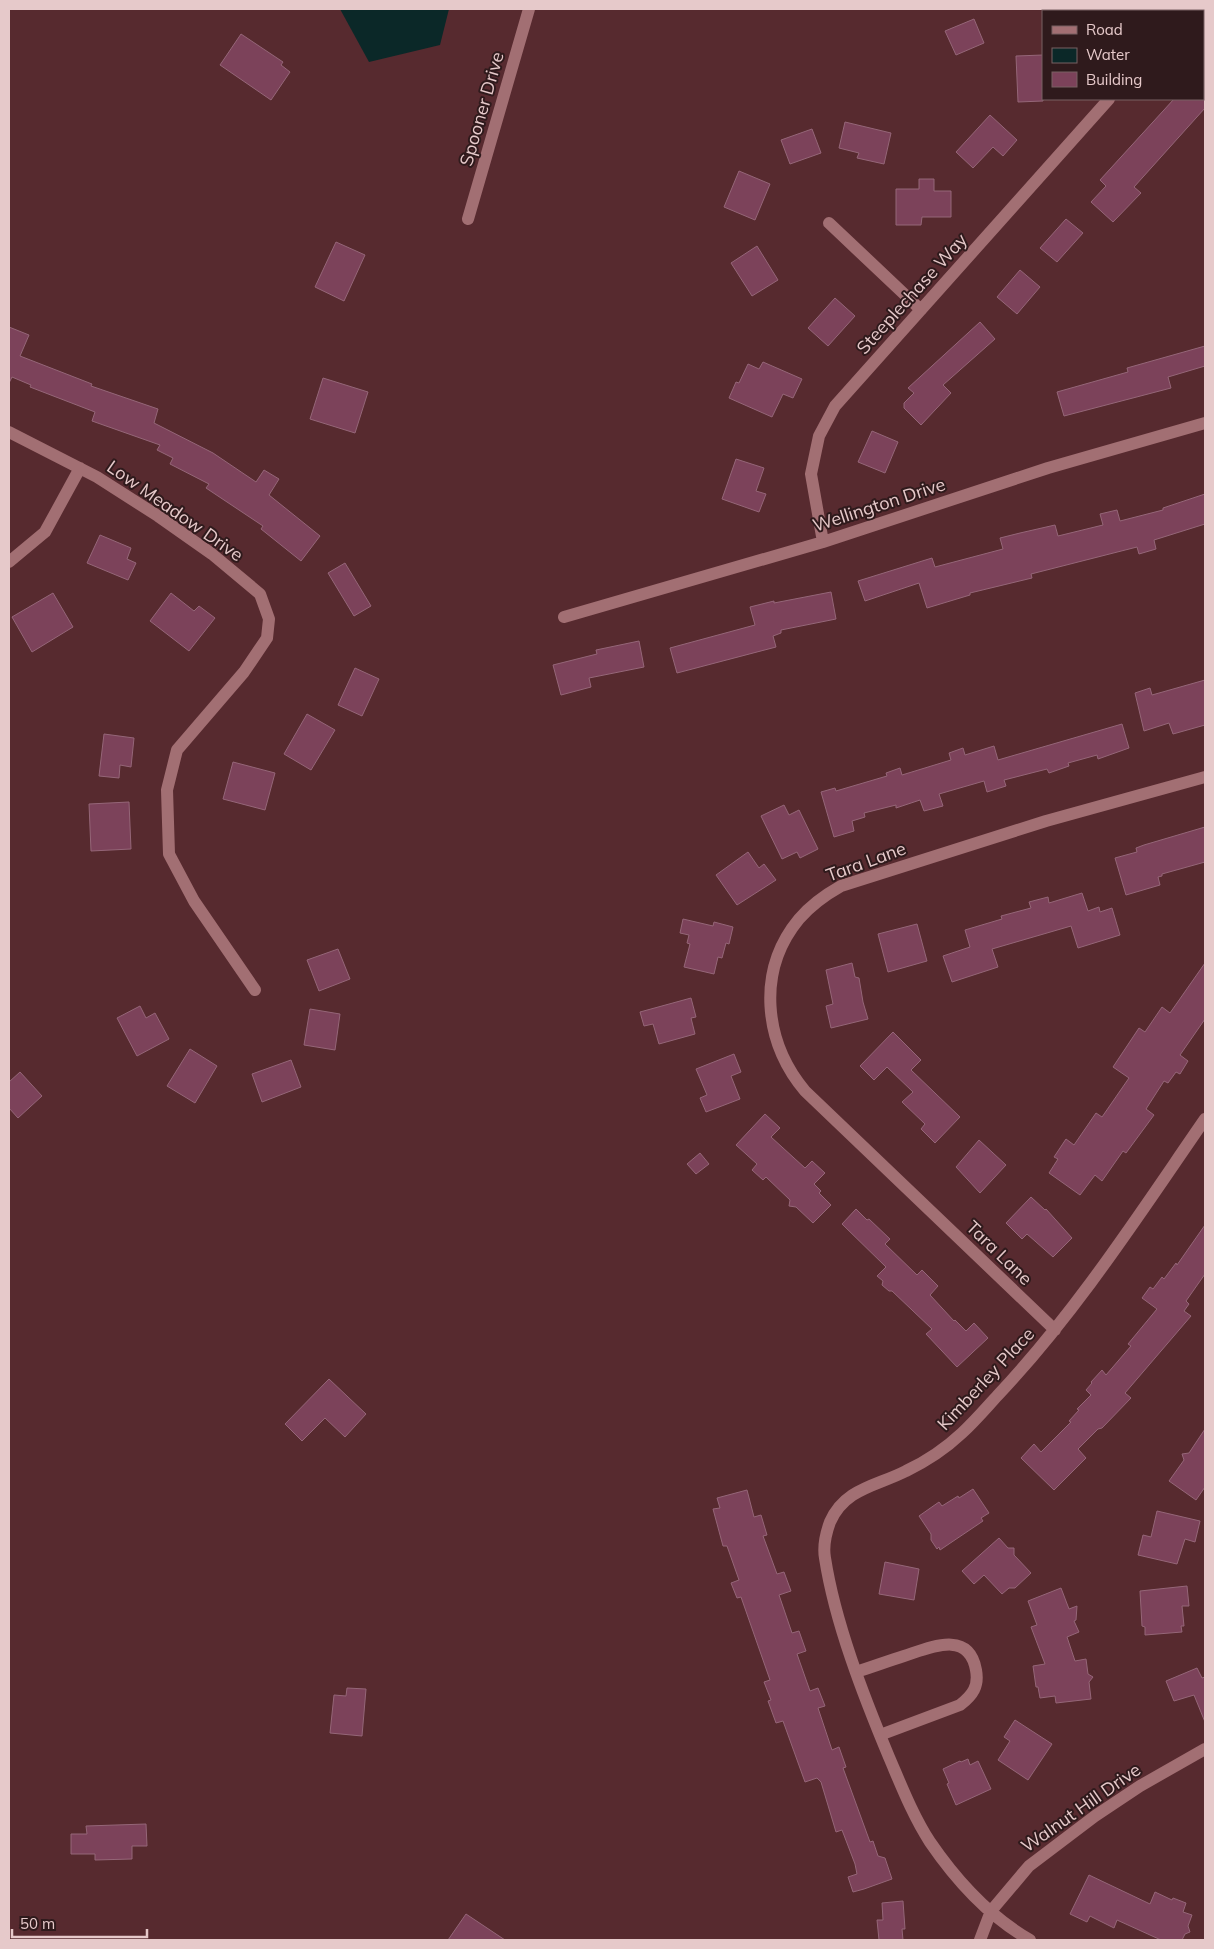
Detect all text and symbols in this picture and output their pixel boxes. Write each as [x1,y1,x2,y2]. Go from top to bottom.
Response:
legend [1042,10,1204,100]
text: Road [1086,20,1123,39]
text: Water [1086,45,1130,64]
street label: Spooner Drive [454,49,509,169]
text: Building [1086,70,1142,89]
street label: Steeplechase Way [851,228,972,359]
street label: Low Meadow Drive [103,455,248,566]
street label: Wellington Drive [810,472,948,537]
street label: Tara Lane [823,836,909,887]
street label: Tara Lane [961,1215,1037,1290]
street label: Kimberley Place [932,1322,1039,1435]
street label: Walnut Hill Drive [1016,1758,1145,1857]
scale bar [12,1906,148,1938]
text: 50 m [20,1914,55,1933]

